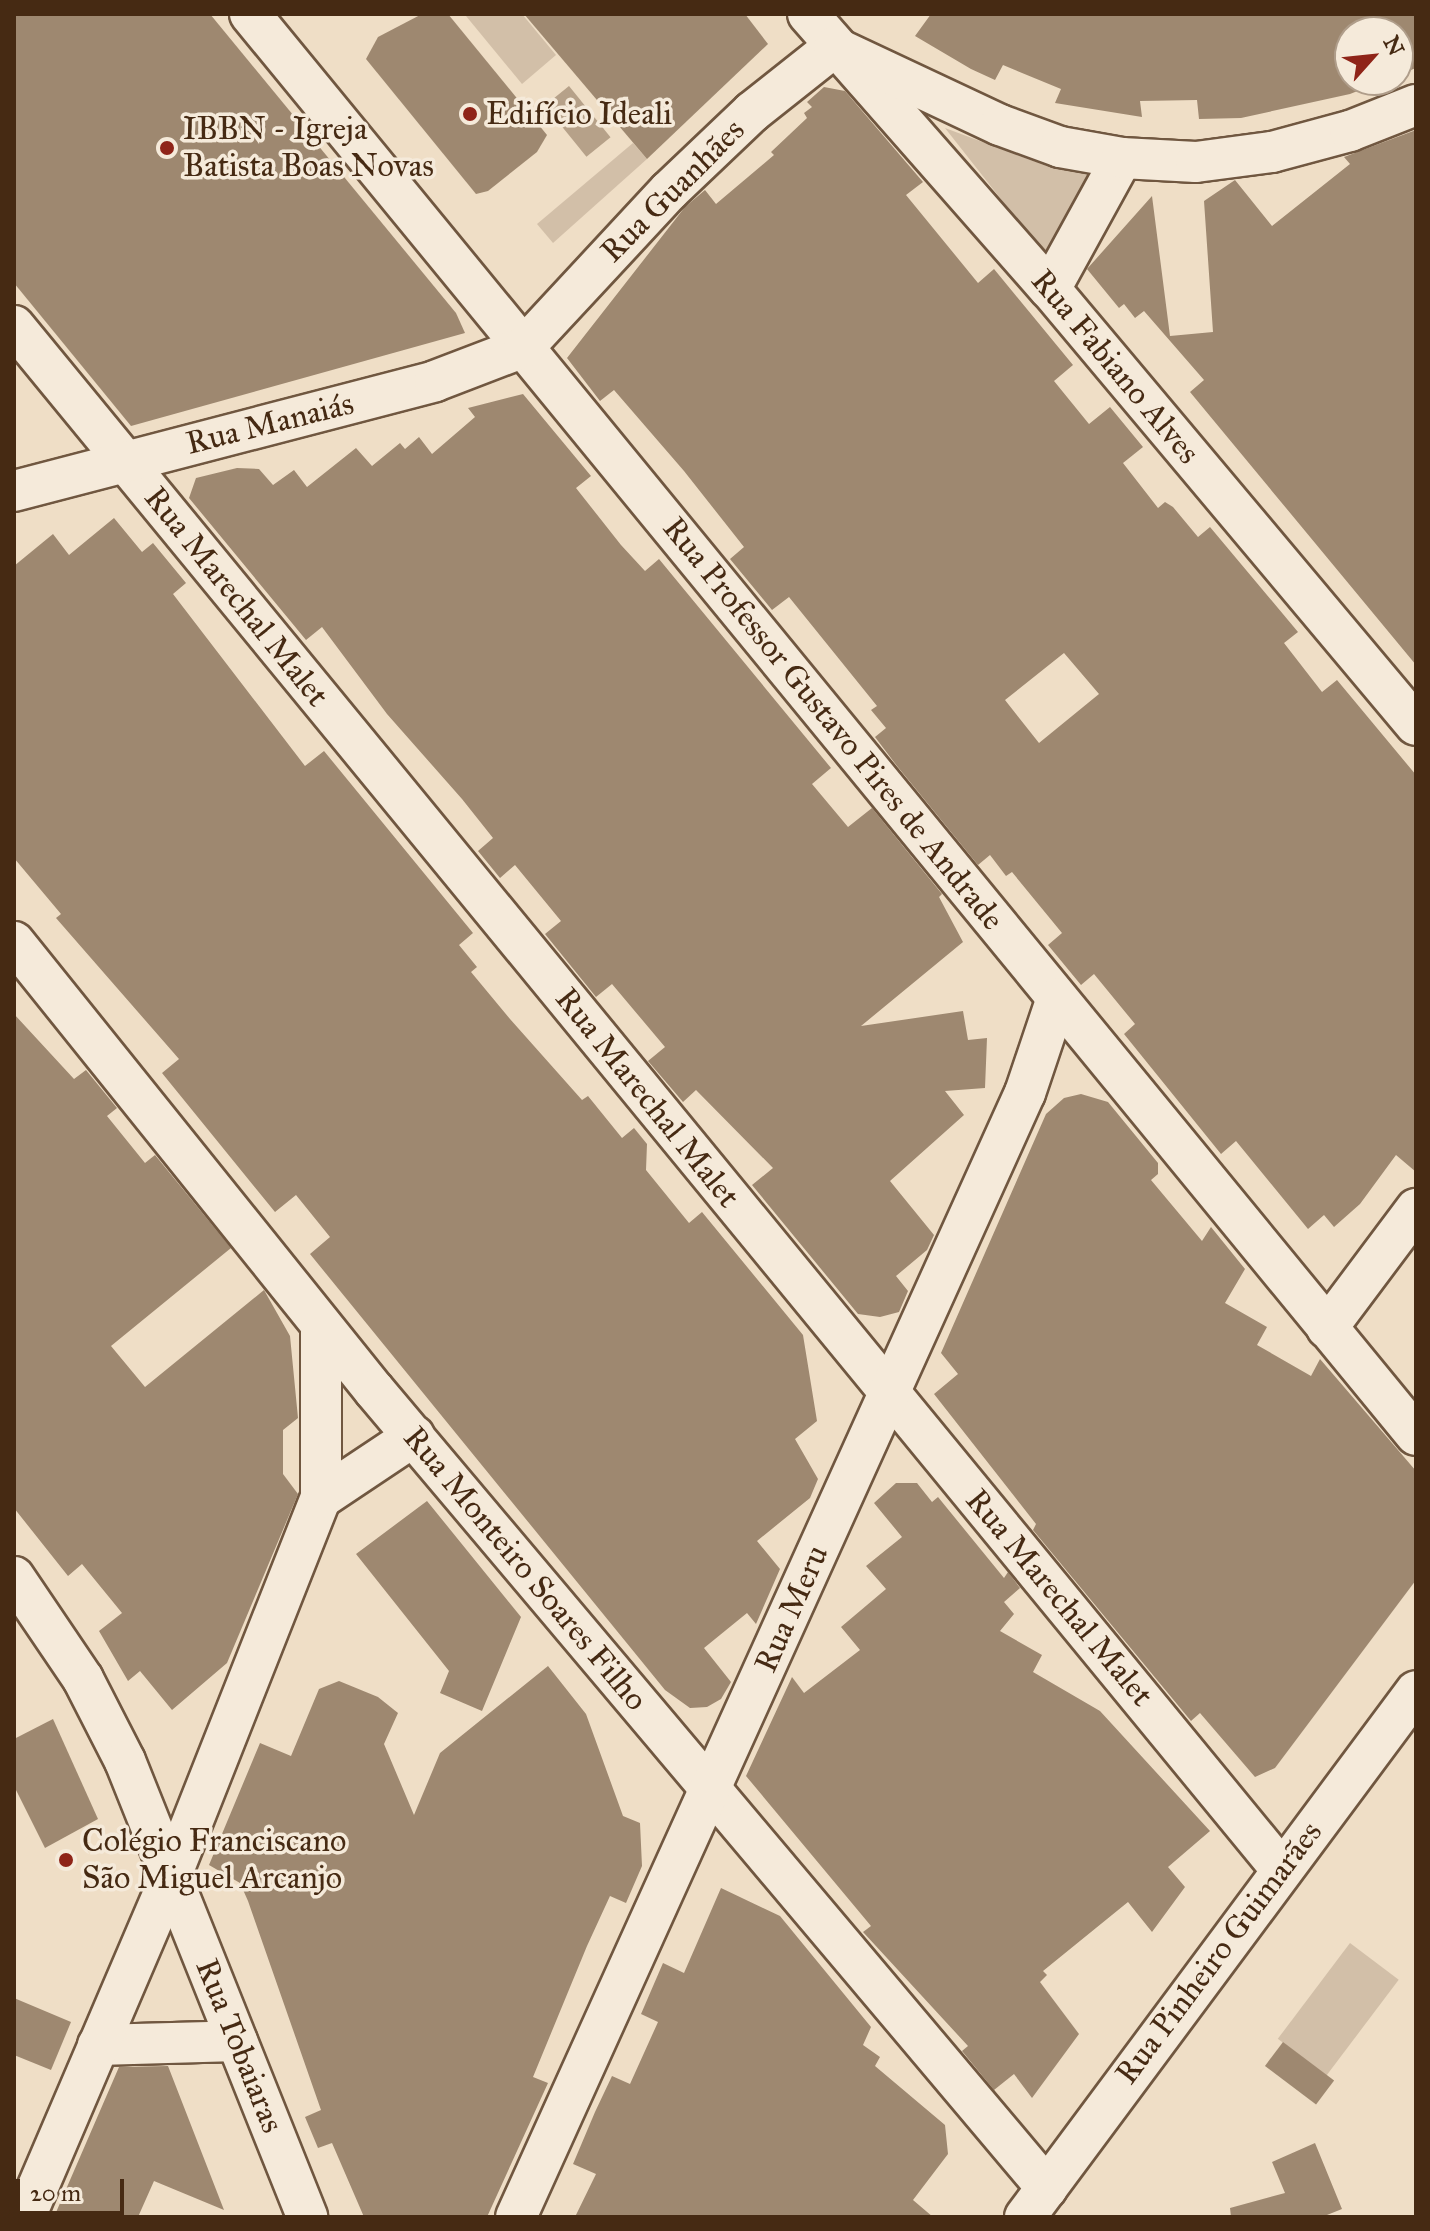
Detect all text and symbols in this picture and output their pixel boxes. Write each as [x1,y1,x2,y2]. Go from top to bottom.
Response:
north arrow [1334,16,1414,96]
text: N [1378,31,1410,60]
place label: Edifício Ideali [486,95,672,133]
marker: Edifício Ideali [461,105,479,123]
place label: IBBN - Igreja Batista Boas Novas [183,111,434,186]
street label: Rua Guanhães [593,111,753,271]
marker: IBBN - Igreja Batista Boas Novas [158,139,176,157]
street label: Rua Fabiano Alves [1023,262,1207,472]
street label: Rua Manaiás [182,385,358,463]
street label: Rua Marechal Malet [136,479,336,715]
street label: Rua Professor Gustavo Pires de Andrade [654,510,1012,938]
street label: Rua Marechal Malet [547,980,747,1216]
street label: Rua Monteiro Soares Filho [395,1419,655,1719]
street label: Rua Marechal Malet [957,1482,1161,1714]
street label: Rua Meru [747,1540,837,1678]
street label: Rua Pinheiro Guimarães [1108,1814,1330,2092]
place label: Colégio Franciscano São Miguel Arcanjo [82,1823,346,1898]
marker: Colégio Franciscano São Miguel Arcanjo [57,1851,75,1869]
street label: Rua Tobaiaras [187,1954,291,2138]
scale bar [20,2163,128,2213]
text: 20 m [30,2178,81,2208]

